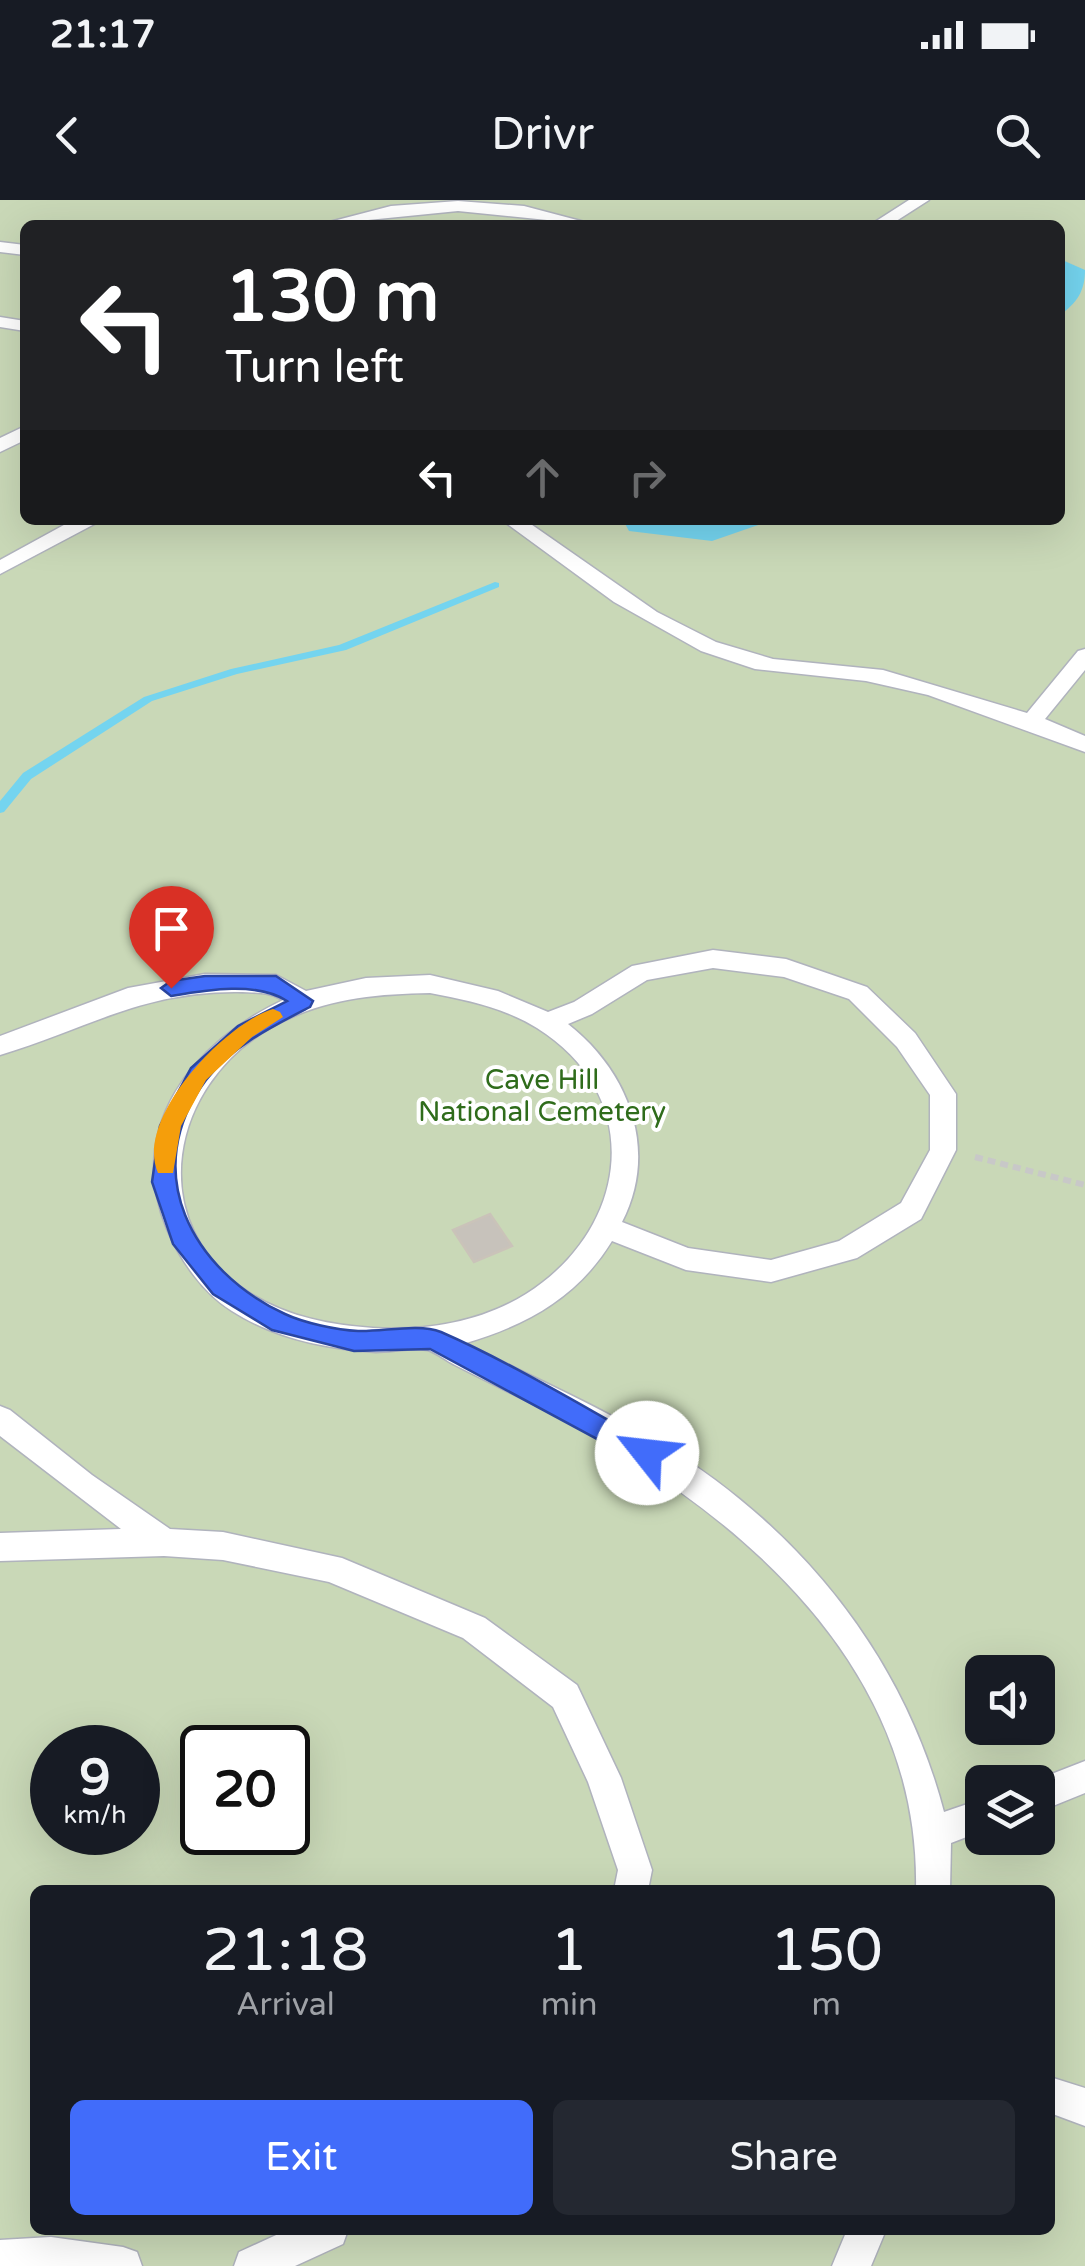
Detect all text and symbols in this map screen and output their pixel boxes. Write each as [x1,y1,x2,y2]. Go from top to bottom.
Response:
text: 21:17 [50,12,155,58]
icon: back [40,108,95,163]
text: Drivr [491,108,594,162]
icon: search [990,108,1045,163]
text: 130 m [225,256,439,340]
icon: left [60,260,190,390]
text: Turn left [225,341,404,395]
icon: left [410,450,465,505]
icon: ahead [515,450,570,505]
icon: right [620,450,675,505]
pin [129,886,214,989]
icon: arrive [144,901,199,956]
park label: Cave Hill National Cemetery [418,1063,666,1129]
position arrow [595,1401,699,1505]
map controls [965,1655,1055,1855]
button: sound [965,1655,1055,1745]
speed limit sign: 20 [180,1725,310,1855]
text: 9 [79,1748,111,1808]
button: layers [965,1765,1055,1855]
text: km/h [64,1800,126,1830]
text: 21:18 [202,1915,369,1987]
text: 1 [550,1915,588,1987]
text: 150 [770,1915,883,1987]
text: Arrival [236,1986,335,2024]
text: min [541,1986,598,2024]
text: m [812,1986,841,2024]
button: Exit [70,2100,533,2215]
button: Share [553,2100,1015,2215]

